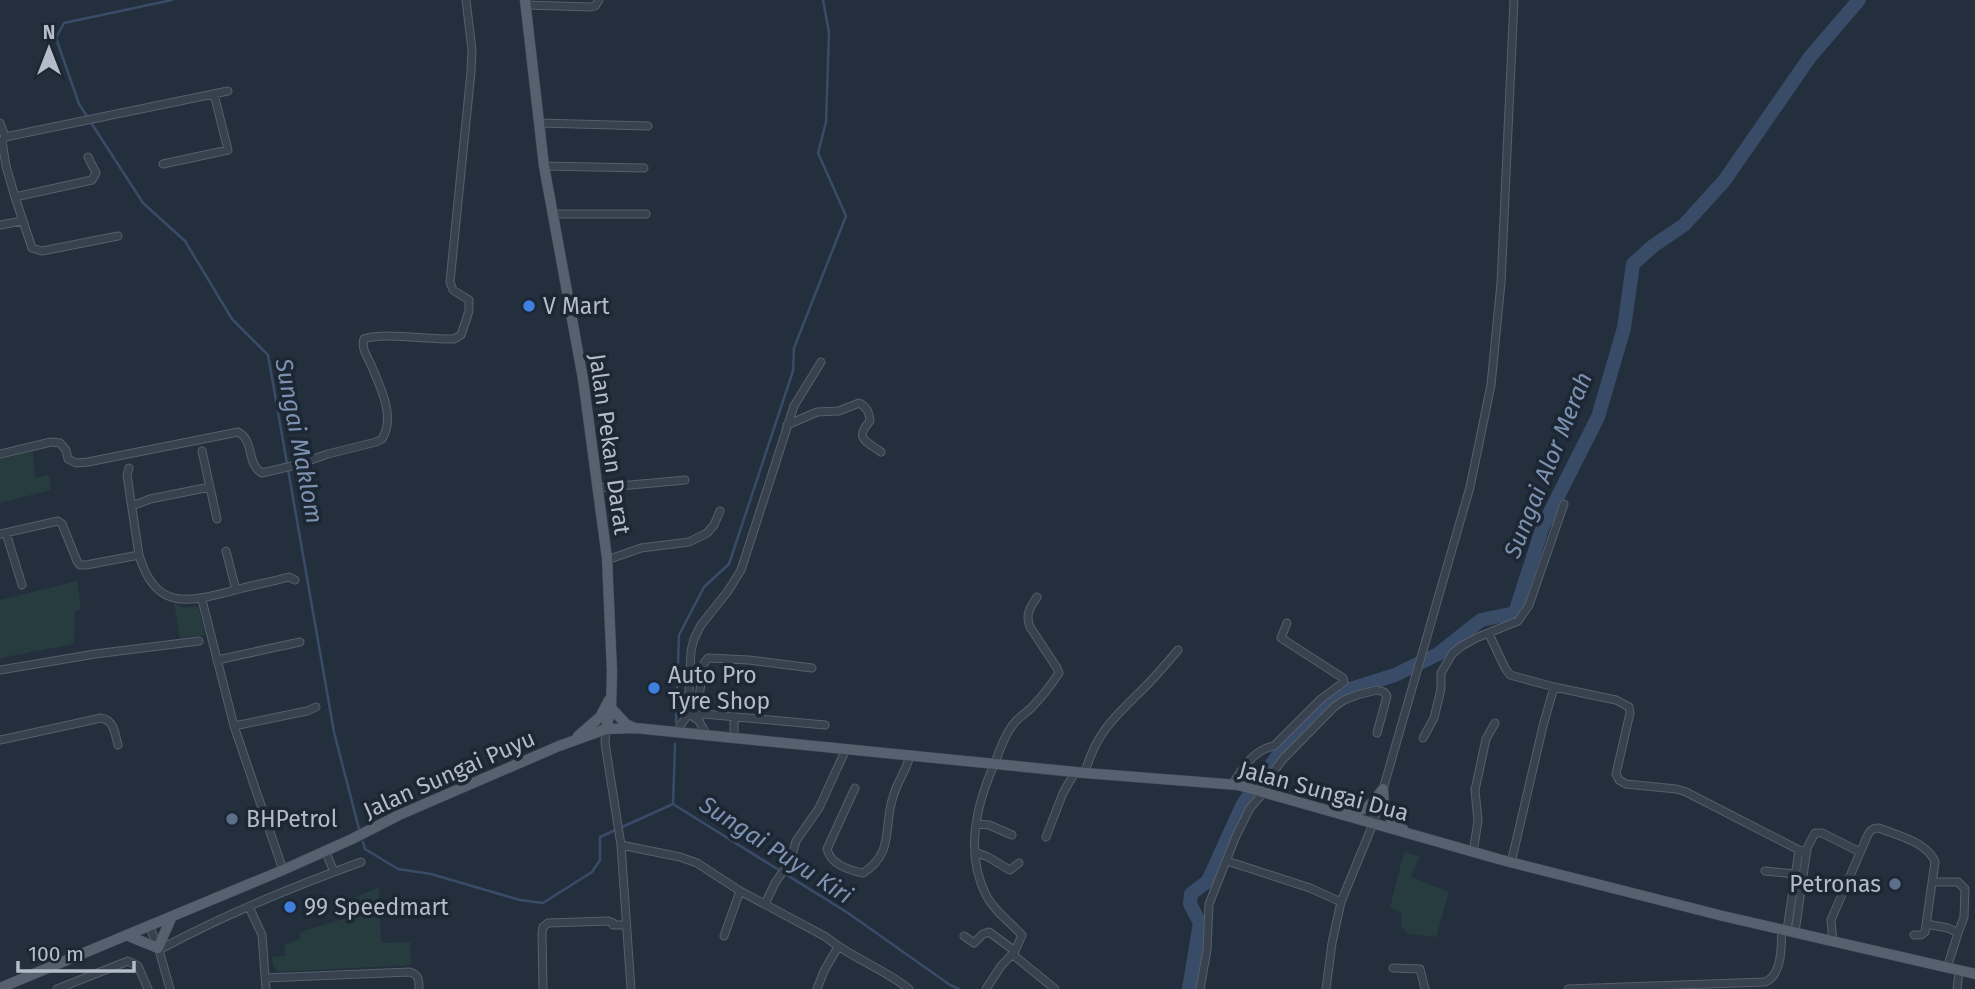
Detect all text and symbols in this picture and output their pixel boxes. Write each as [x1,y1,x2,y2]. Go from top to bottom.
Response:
north arrow [14,14,84,84]
text: N [43,21,55,44]
place label: V Mart [543,292,610,320]
marker: V Mart [521,298,537,314]
street label: Jalan Pekan Darat [583,352,637,537]
water label: Sungai Maklom [269,355,329,526]
water label: Sungai Alor Merah [1498,368,1598,563]
place label: Auto Pro Tyre Shop [668,661,770,715]
marker: Auto Pro Tyre Shop [646,680,662,696]
street label: Jalan Sungai Puyu [359,724,539,824]
street label: Jalan Sungai Dua [1236,755,1412,827]
water label: Sungai Puyu Kiri [694,790,858,910]
place label: BHPetrol [246,805,338,833]
marker: BHPetrol [224,811,240,827]
place label: Petronas [1789,870,1881,898]
marker: Petronas [1887,876,1903,892]
place label: 99 Speedmart [304,893,449,921]
marker: 99 Speedmart [282,899,298,915]
scale bar [18,930,133,974]
text: 100 m [28,941,84,967]

